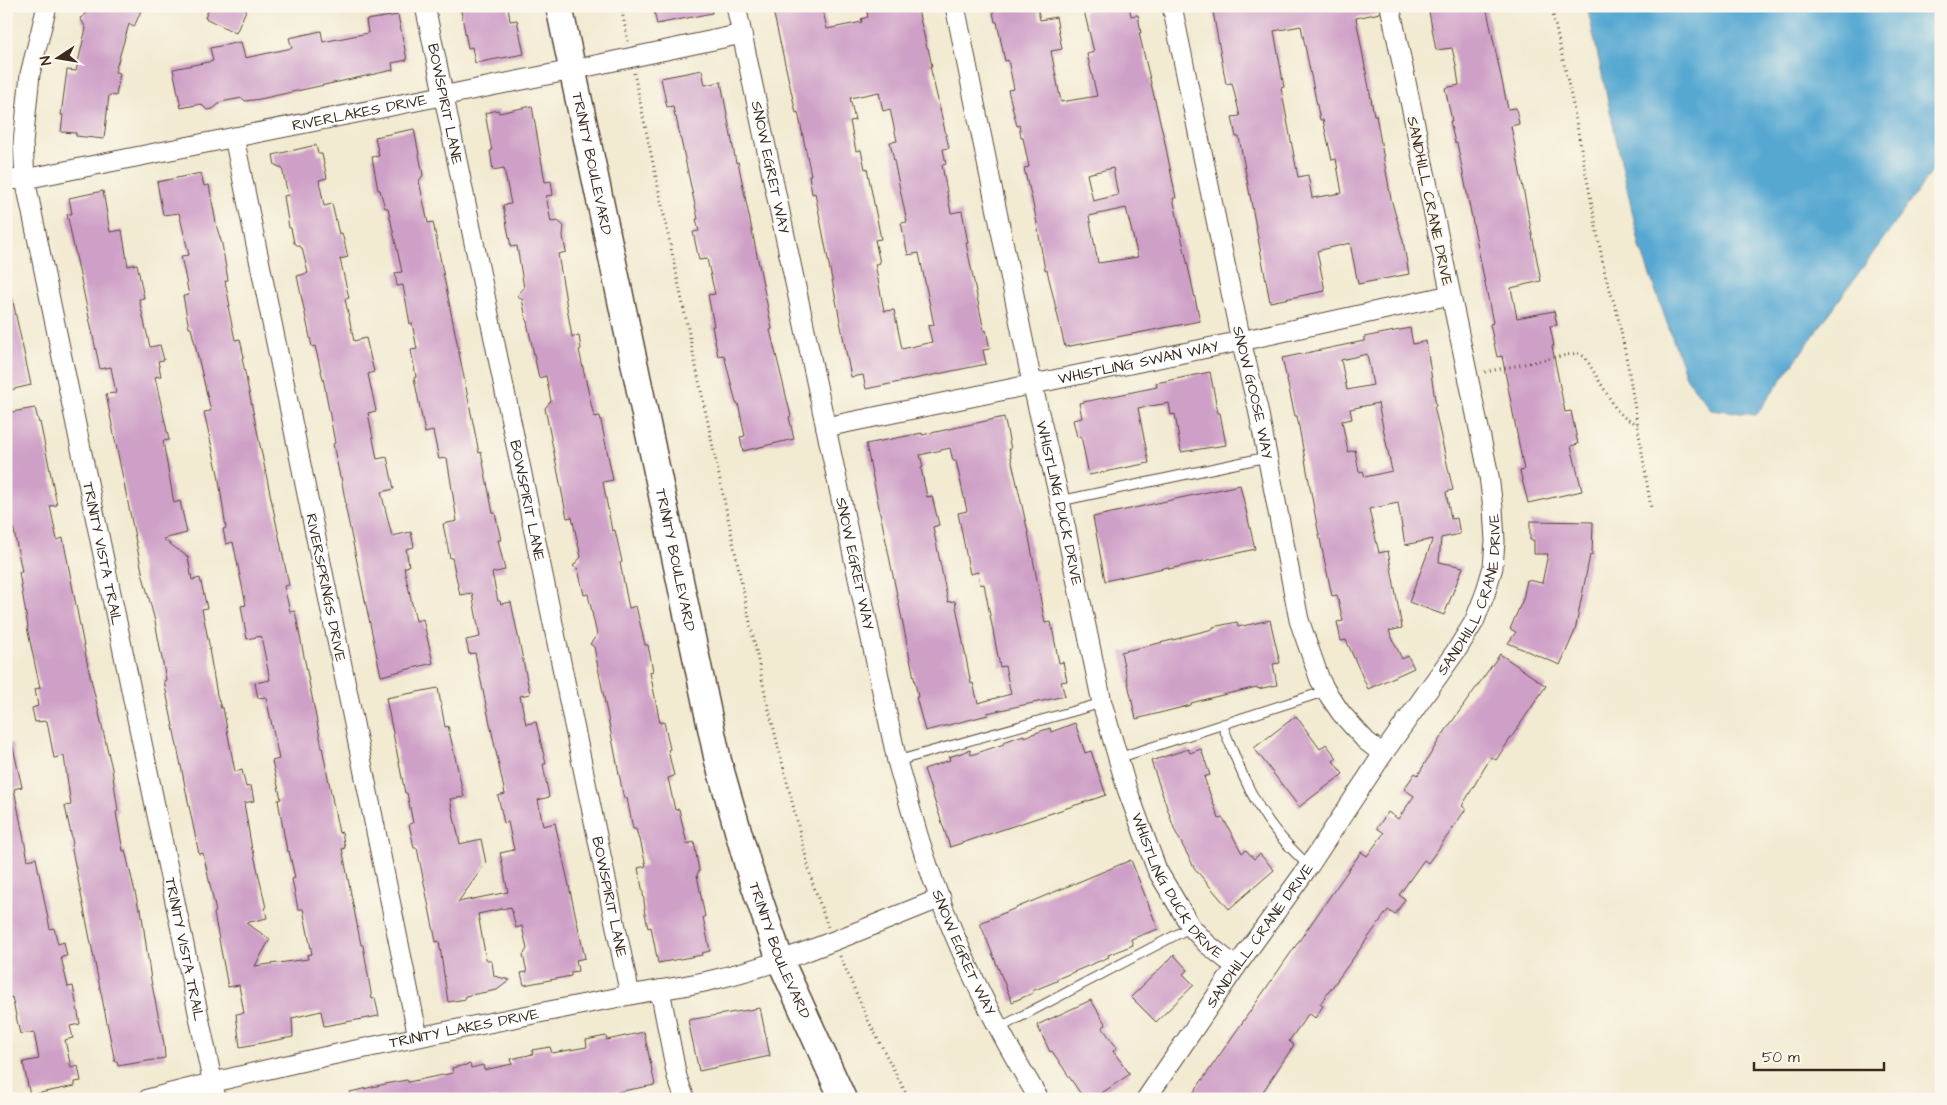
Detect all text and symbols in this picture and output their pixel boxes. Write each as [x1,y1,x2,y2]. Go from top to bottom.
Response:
north arrow [32,32,82,82]
street label: BOWSPIRIT LANE [422,42,468,166]
text: N [36,54,57,67]
street label: RIVERLAKES DRIVE [290,89,429,137]
street label: TRINITY BOULEVARD [566,90,617,237]
street label: SNOW EGRET WAY [746,99,794,236]
street label: SANDHILL CRANE DRIVE [1401,114,1458,288]
street label: SNOW GOOSE WAY [1227,324,1278,461]
street label: WHISTLING SWAN WAY [1056,336,1221,390]
street label: WHISTLING DUCK DRIVE [1030,419,1087,587]
street label: BOWSPIRIT LANE [504,438,550,563]
street label: TRINITY VISTA TRAIL [77,480,128,628]
street label: TRINITY BOULEVARD [650,487,700,633]
street label: SNOW EGRET WAY [830,495,879,632]
street label: RIVERSPRINGS DRIVE [300,512,351,664]
street label: SANDHILL CRANE DRIVE [1432,513,1506,680]
street label: WHISTLING DUCK DRIVE [1126,810,1227,964]
street label: BOWSPIRIT LANE [586,835,632,960]
street label: SANDHILL CRANE DRIVE [1201,859,1319,1012]
street label: TRINITY VISTA TRAIL [159,876,210,1023]
street label: TRINITY BOULEVARD [743,879,815,1023]
street label: SNOW EGRET WAY [927,887,1000,1019]
street label: TRINITY LAKES DRIVE [387,1003,541,1054]
scale bar [1754,1040,1884,1072]
text: 50 m [1762,1047,1800,1068]

